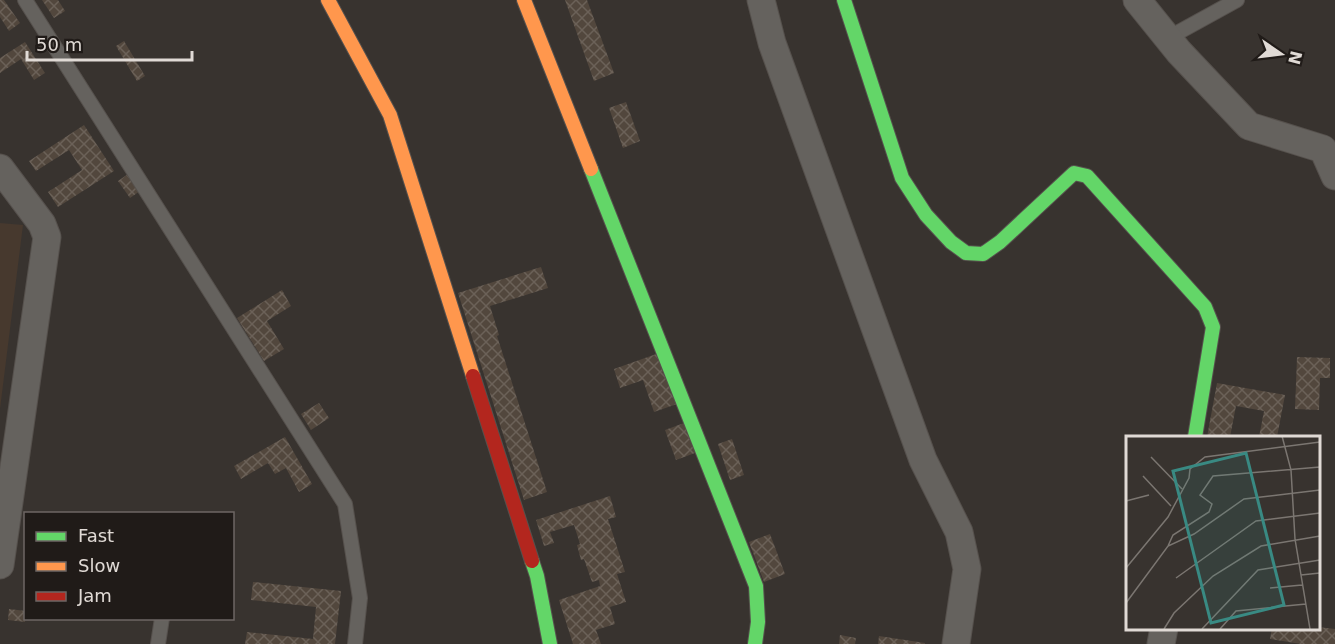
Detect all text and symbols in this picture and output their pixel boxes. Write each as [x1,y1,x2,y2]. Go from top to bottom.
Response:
scale bar [27,24,192,62]
north arrow [1251,24,1311,84]
text: 50 m [36,34,82,55]
text: N [1284,49,1306,66]
inset map [1126,436,1320,629]
legend [24,512,234,620]
text: Fast [78,525,114,546]
text: Slow [78,555,120,576]
text: Jam [77,585,112,606]

